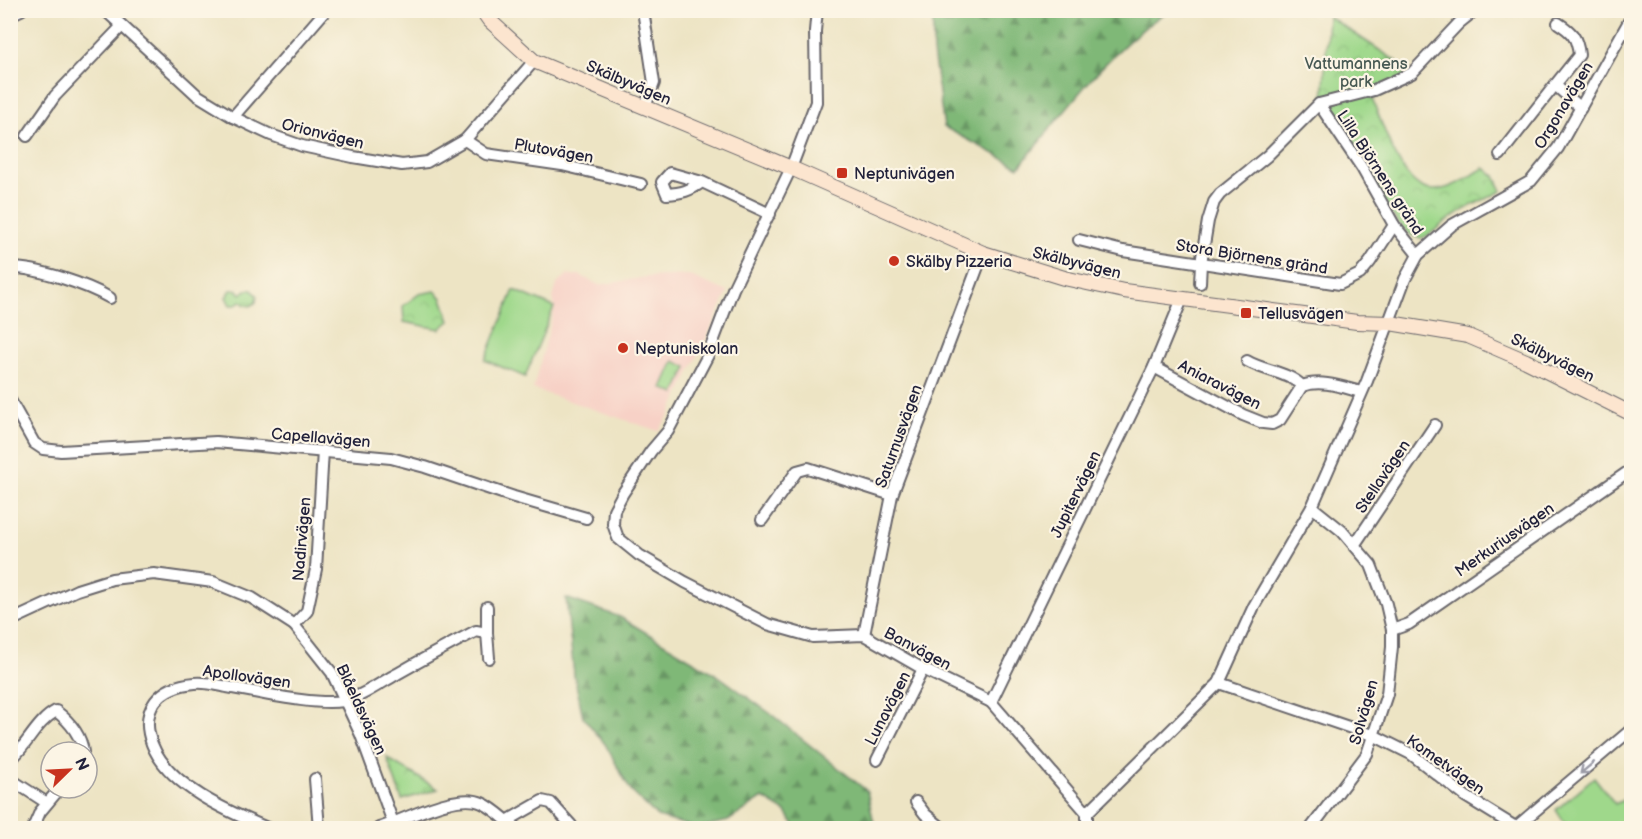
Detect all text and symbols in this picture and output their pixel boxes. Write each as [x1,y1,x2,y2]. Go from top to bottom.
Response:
park label: Vattumannens park [1304,55,1408,92]
street label: Skälbyvägen [583,57,674,110]
street label: Orgonavägen [1531,59,1598,153]
street label: Lilla Björnens gränd [1332,107,1427,239]
street label: Orionvägen [280,115,366,154]
street label: Plutovägen [513,135,595,168]
place label: Neptunivägen [854,165,955,184]
marker: Neptunivägen [835,166,849,180]
street label: Stora Björnens gränd [1175,236,1329,279]
street label: Skälbyvägen [1030,243,1123,284]
place label: Skälby Pizzeria [906,253,1012,272]
marker: Skälby Pizzeria [887,254,901,268]
place label: Tellusvägen [1258,305,1344,324]
marker: Tellusvägen [1239,306,1253,320]
street label: Skälbyvägen [1508,330,1597,387]
place label: Neptuniskolan [635,340,738,359]
marker: Neptuniskolan [616,341,630,355]
street label: Aniaravägen [1175,356,1264,414]
street label: Saturnusvägen [872,382,927,491]
street label: Capellavägen [270,425,371,452]
street label: Stellavägen [1352,437,1415,517]
street label: Jupitervägen [1047,448,1106,541]
street label: Nadirvägen [289,496,316,582]
street label: Merkuriusvägen [1452,499,1558,581]
street label: Banvägen [880,624,954,675]
street label: Blåeldsvägen [331,661,390,758]
street label: Apollovägen [202,662,292,693]
street label: Lunavägen [862,668,915,749]
street label: Solvägen [1346,678,1383,747]
street label: Kometvägen [1402,731,1488,799]
north arrow [39,740,99,800]
text: N [70,755,92,774]
one-way arrow [1579,761,1595,774]

